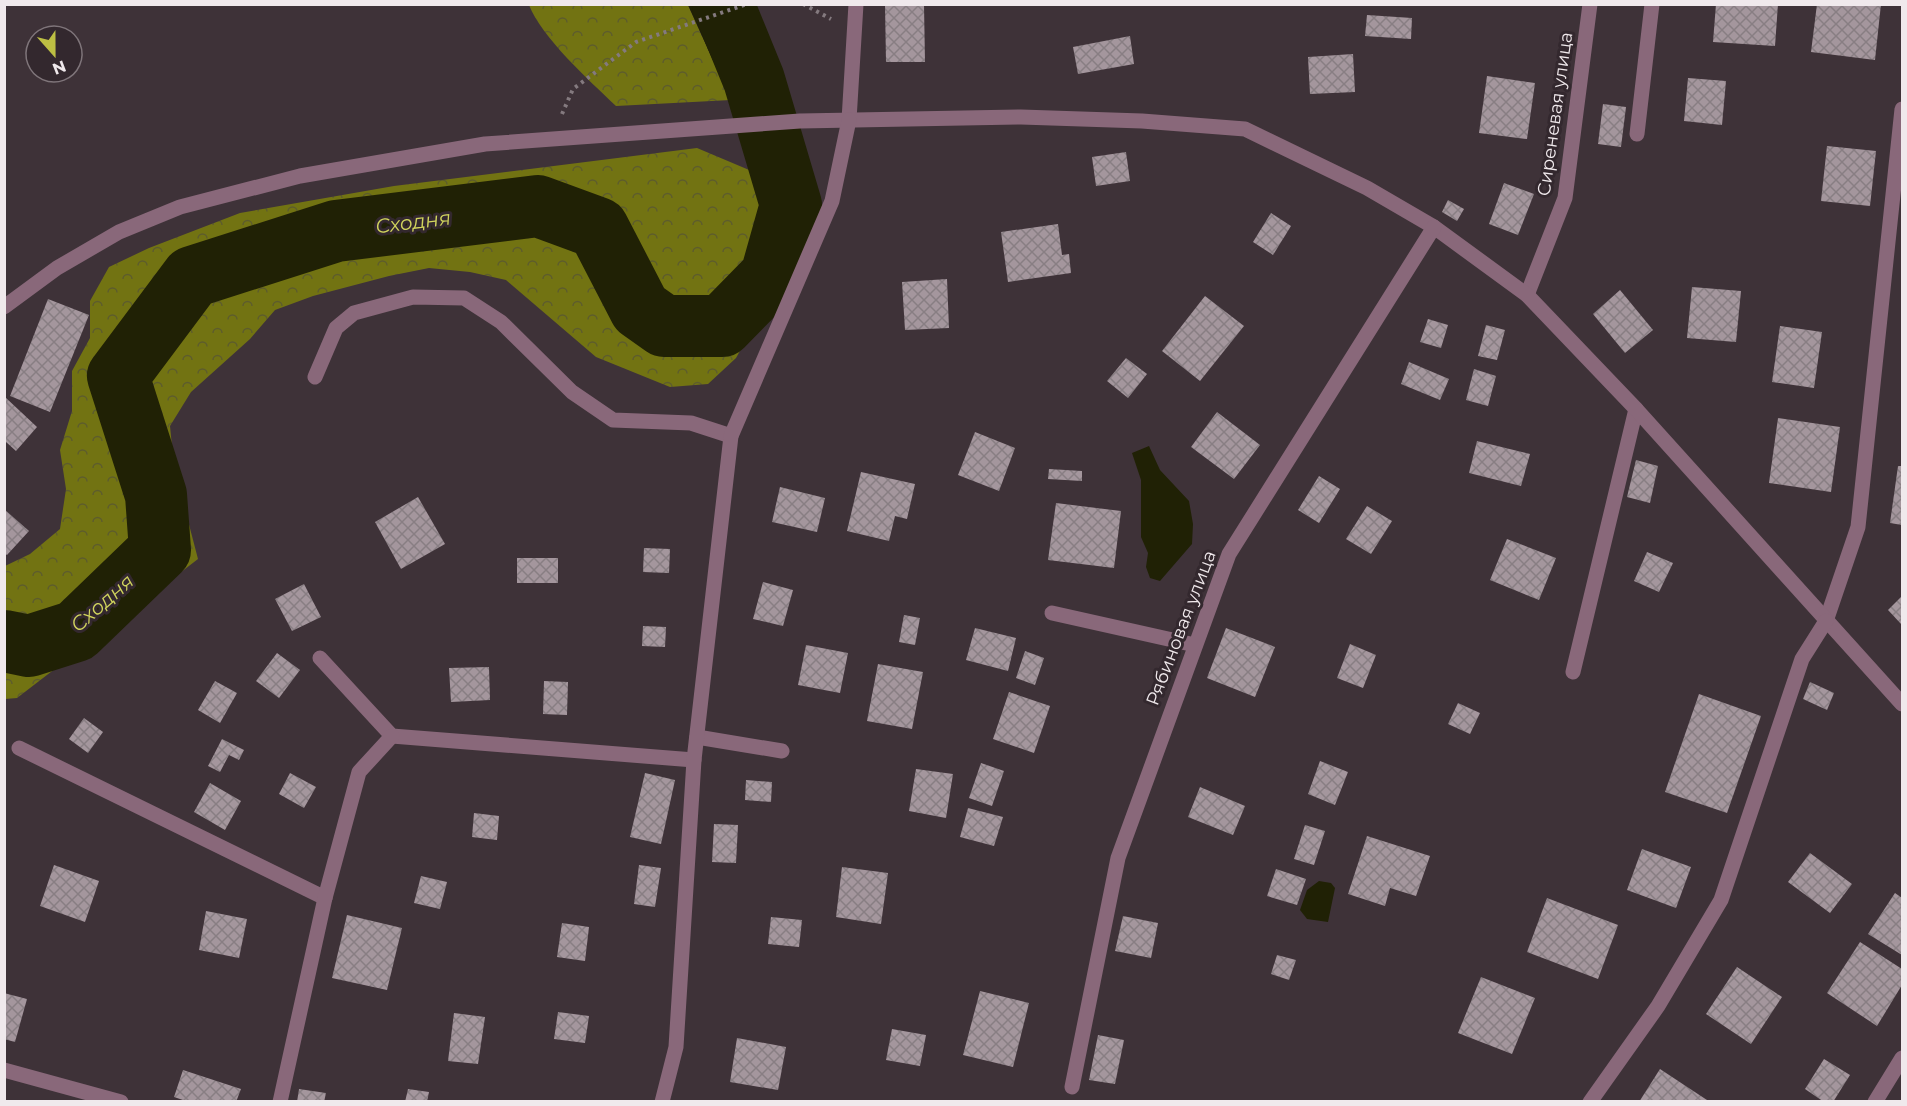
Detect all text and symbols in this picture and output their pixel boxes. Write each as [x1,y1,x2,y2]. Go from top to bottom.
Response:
north arrow [24,24,84,84]
street label: Сиреневая улица [1533,31,1577,197]
text: N [50,56,69,79]
water label: Сходня [374,205,452,239]
street label: Рябиновая улица [1141,547,1221,709]
water label: Сходня [65,569,139,637]

